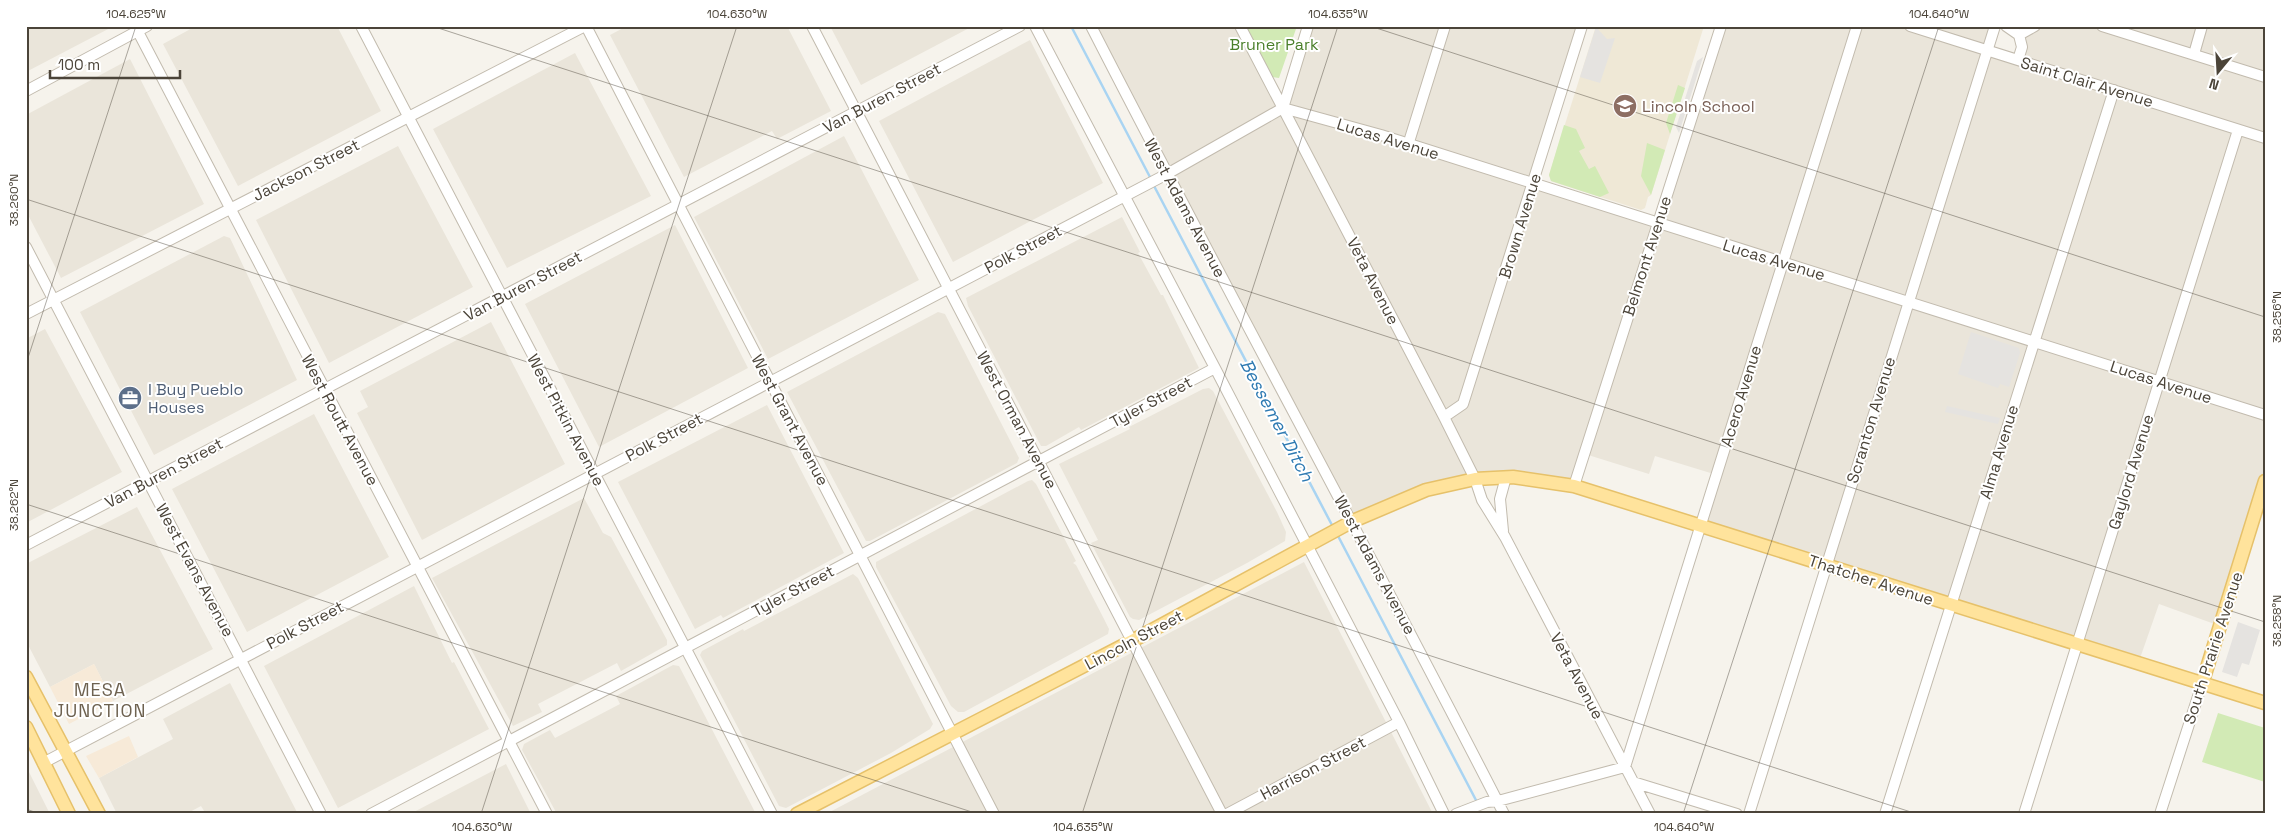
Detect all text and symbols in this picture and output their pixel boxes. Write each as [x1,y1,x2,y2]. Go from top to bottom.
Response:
text: 104.625°W [106,6,166,22]
text: 104.630°W [707,6,768,22]
text: 104.635°W [1308,6,1368,22]
text: 104.640°W [1909,6,1970,22]
park label: Bruner Park [1229,34,1319,55]
scale bar [50,48,180,80]
north arrow [2194,48,2244,98]
street label: Saint Clair Avenue [2018,52,2156,112]
text: 100 m [58,55,100,74]
street label: Van Buren Street [819,58,945,138]
text: N [2207,74,2221,94]
school or university icon: Lincoln School [1612,93,1638,119]
place label: Lincoln School [1642,96,1755,117]
street label: Lucas Avenue [1334,113,1442,165]
street label: Jackson Street [249,134,363,206]
street label: West Adams Avenue [1139,135,1231,281]
street label: Brown Avenue [1494,171,1546,281]
text: 38.260°N [6,174,22,226]
street label: Belmont Avenue [1618,193,1676,319]
street label: Polk Street [981,220,1065,278]
street label: Veta Avenue [1342,234,1404,328]
street label: Lucas Avenue [1720,234,1828,286]
street label: Van Buren Street [460,246,586,326]
text: 38.256°N [2269,291,2285,343]
street label: Acero Avenue [1716,343,1766,449]
street label: West Orman Avenue [972,348,1062,492]
street label: West Pitkin Avenue [522,350,610,490]
street label: West Routt Avenue [297,351,383,489]
street label: West Grant Avenue [746,351,834,489]
street label: Scranton Avenue [1842,354,1900,486]
water label: Bessemer Ditch [1235,355,1319,486]
street label: Lucas Avenue [2107,356,2215,408]
street label: Tyler Street [1106,372,1196,432]
place label: I Buy Pueblo Houses [148,379,243,418]
office icon: I Buy Pueblo Houses [117,385,143,411]
street label: Alma Avenue [1975,402,2023,502]
street label: Polk Street [622,408,706,466]
street label: Gaylord Avenue [2103,412,2159,532]
street label: Van Buren Street [101,433,227,513]
text: 38.262°N [6,479,22,531]
street label: West Adams Avenue [1329,492,1421,638]
street label: West Evans Avenue [151,500,239,640]
street label: Thatcher Avenue [1806,550,1936,610]
street label: Tyler Street [748,561,838,621]
street label: South Prairie Avenue [2178,569,2248,727]
text: 38.258°N [2269,595,2285,647]
street label: Polk Street [263,596,347,654]
street label: Lincoln Street [1081,605,1187,675]
street label: Veta Avenue [1545,629,1609,723]
district label: MESA JUNCTION [54,678,146,722]
street label: Harrison Street [1257,731,1369,805]
text: 104.630°W [452,819,513,835]
text: 104.635°W [1053,819,1113,835]
text: 104.640°W [1654,819,1715,835]

